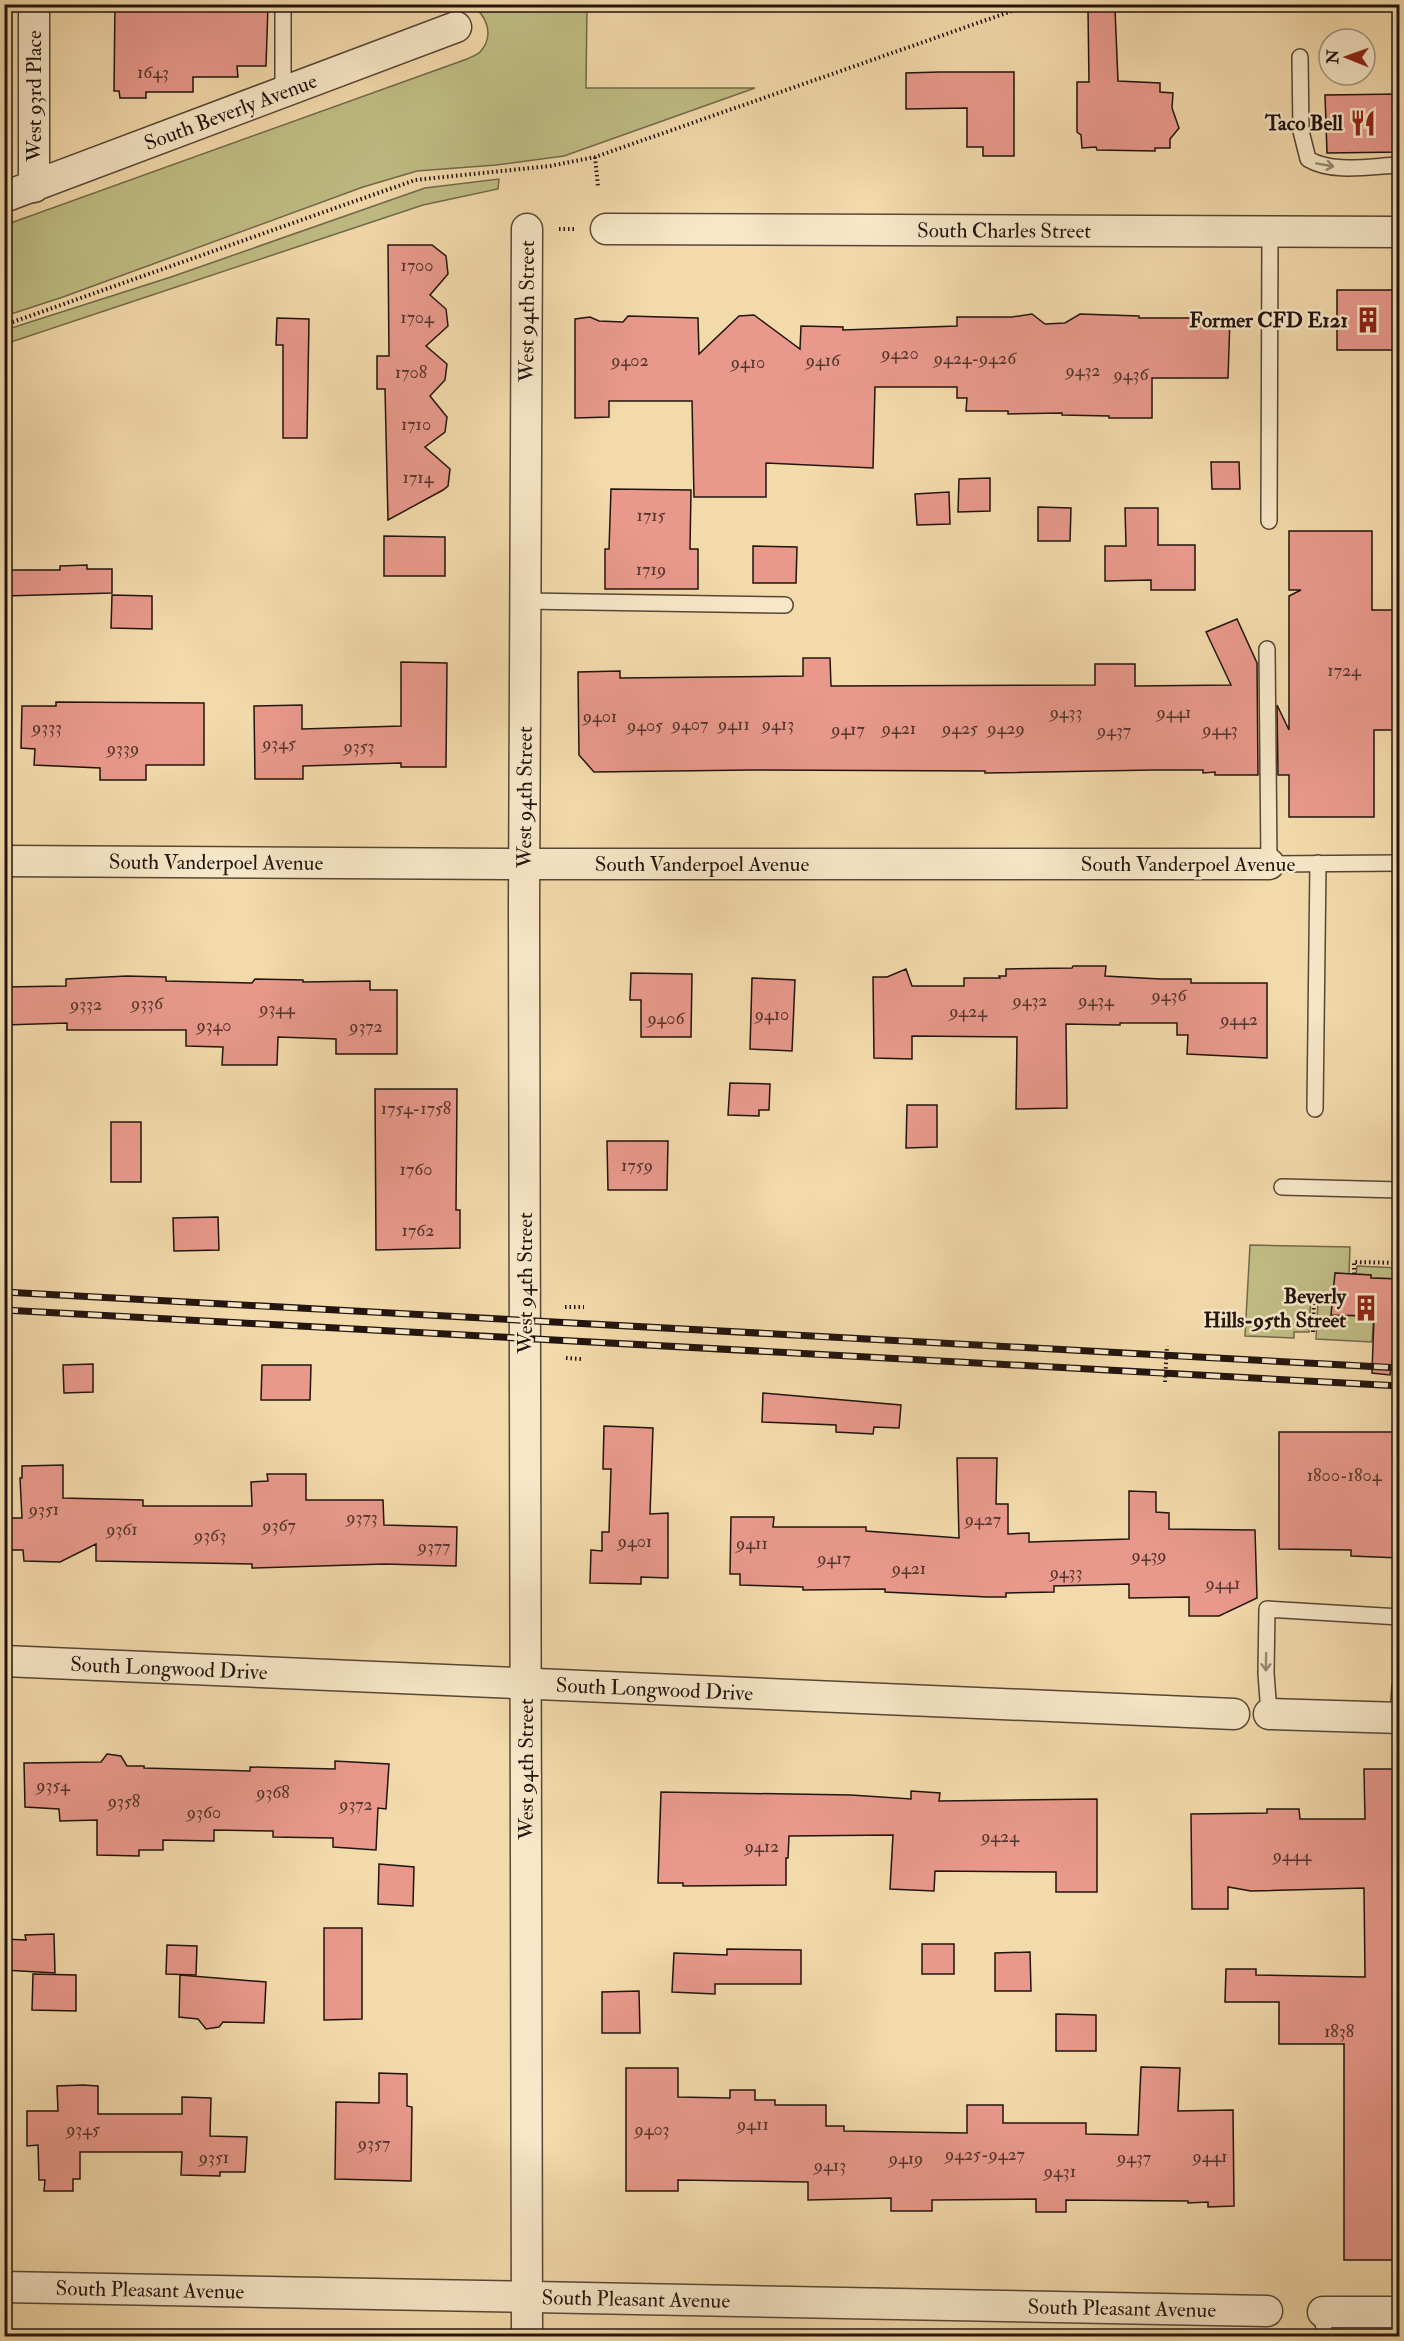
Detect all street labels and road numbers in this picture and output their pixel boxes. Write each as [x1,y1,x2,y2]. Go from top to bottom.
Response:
street label: West 93rd Place [21,30,48,163]
street label: South Beverly Avenue [140,67,321,157]
street label: South Charles Street [917,217,1091,245]
street label: West 94th Street [513,240,541,383]
street label: West 94th Street [511,726,539,869]
street label: South Vanderpoel Avenue [109,849,324,877]
street label: South Vanderpoel Avenue [595,851,809,878]
street label: South Vanderpoel Avenue [1081,851,1295,878]
street label: West 94th Street [512,1212,539,1355]
street label: South Longwood Drive [70,1651,268,1686]
street label: South Longwood Drive [555,1672,754,1707]
street label: West 94th Street [513,1698,540,1841]
street label: South Pleasant Avenue [55,2275,245,2306]
street label: South Pleasant Avenue [541,2284,731,2315]
street label: South Pleasant Avenue [1027,2293,1217,2324]

